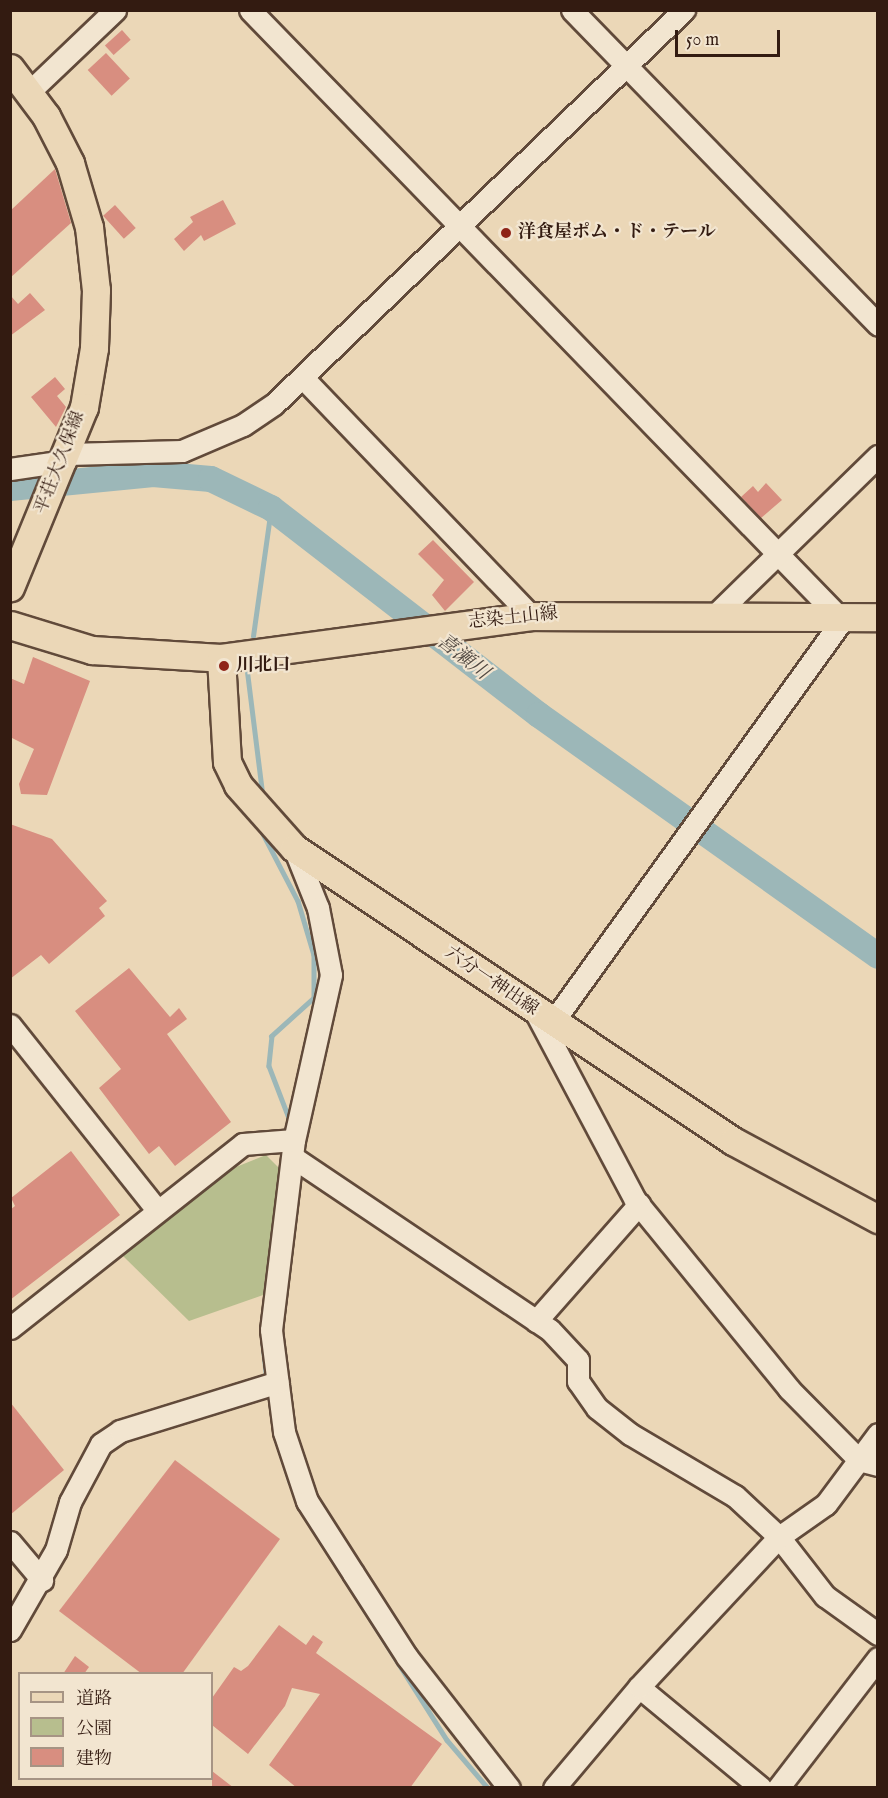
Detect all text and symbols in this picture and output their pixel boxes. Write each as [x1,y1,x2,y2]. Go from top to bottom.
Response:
scale bar [678,18,783,56]
text: 50 m [686,29,719,52]
place label: 洋食屋ポム・ド・テール [518,222,716,244]
marker: 洋食屋ポム・ド・テール [499,226,513,240]
street label: 平荘大久保線 [32,409,90,517]
street label: 志染土山線 [467,604,559,634]
water label: 喜瀬川 [432,629,494,685]
place label: 川北口 [236,655,290,677]
marker: 川北口 [217,659,231,673]
street label: 六分一神出線 [440,943,542,1021]
legend [18,1672,213,1780]
text: 道路 [76,1688,112,1711]
text: 公園 [76,1718,112,1741]
text: 建物 [76,1748,112,1771]

